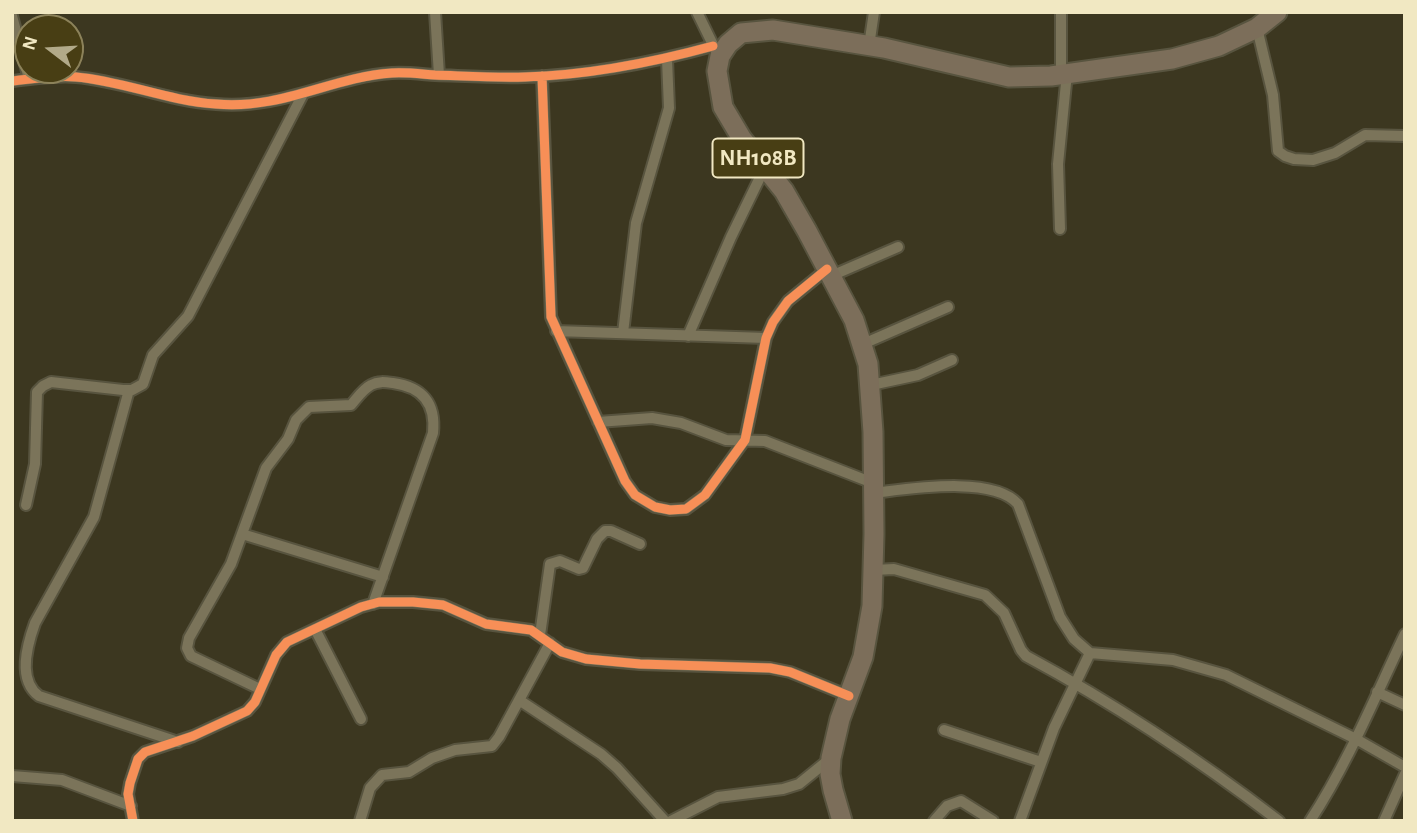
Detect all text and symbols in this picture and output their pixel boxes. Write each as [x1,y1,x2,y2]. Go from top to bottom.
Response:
north arrow [14,14,84,84]
text: N [19,34,41,52]
road number: NH108B [712,139,804,178]

